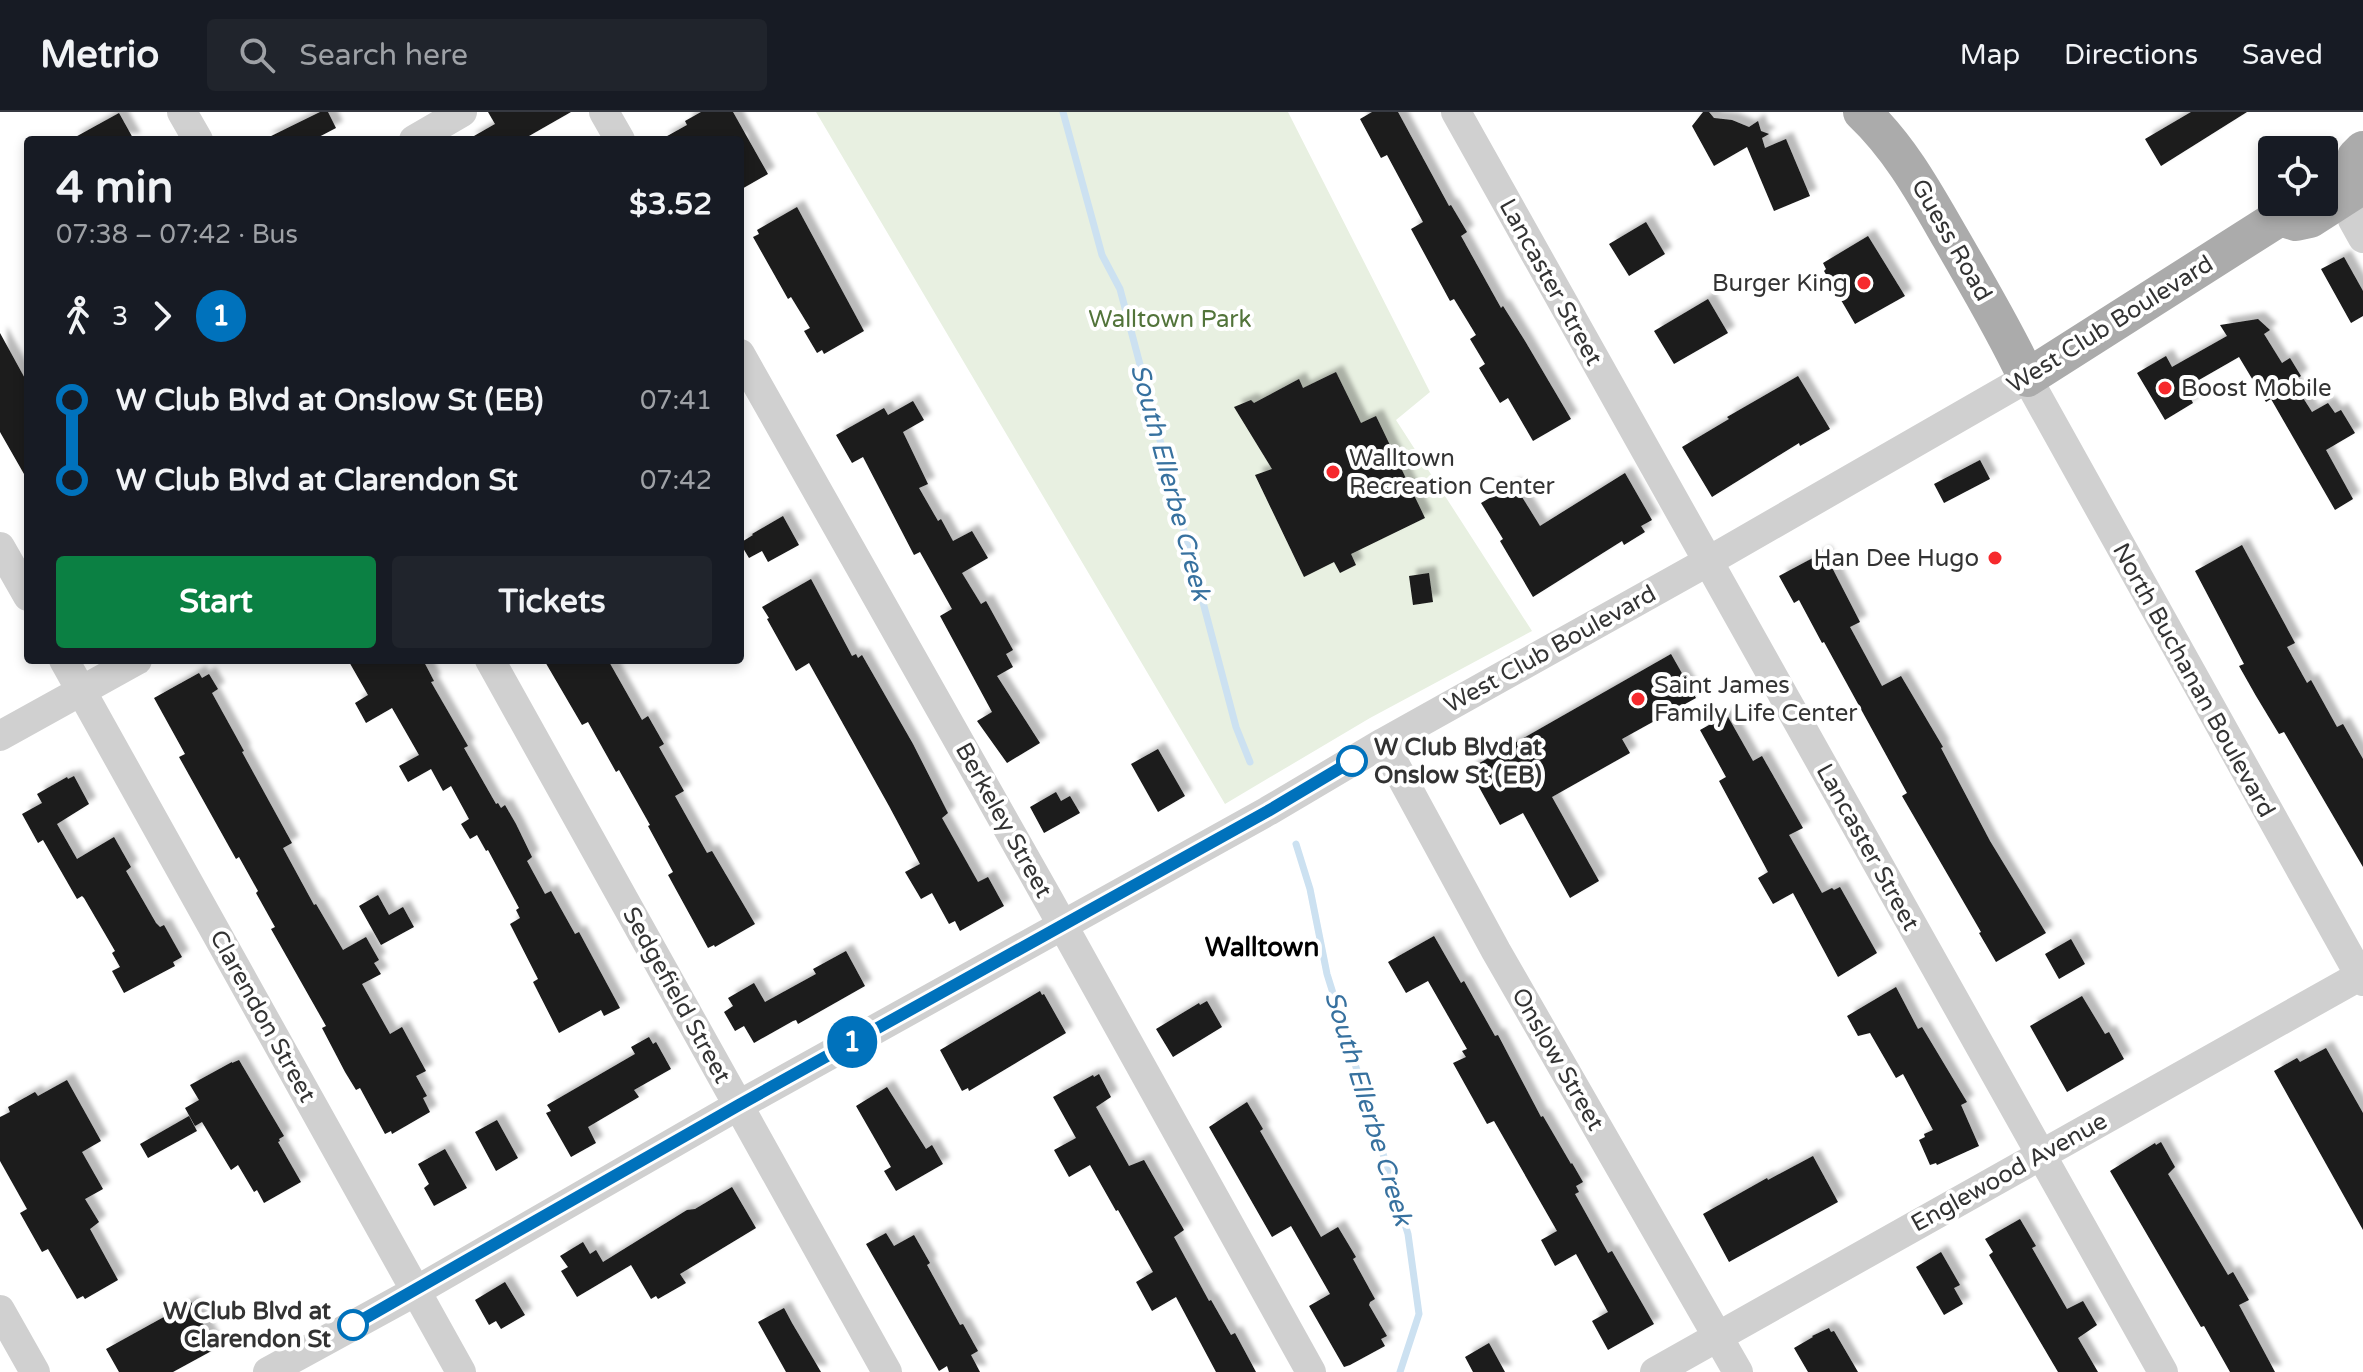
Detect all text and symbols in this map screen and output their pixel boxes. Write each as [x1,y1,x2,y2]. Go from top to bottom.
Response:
search box [207,19,767,91]
text: Metrio [40,32,159,78]
icon: search [235,33,279,77]
text: Search here [299,37,468,74]
text: Map [1960,38,2020,72]
text: Directions [2064,38,2198,72]
text: Saved [2242,38,2323,72]
map controls [2258,136,2338,216]
button: locate [2258,136,2338,216]
text: 4 min [56,162,173,215]
street label: Guess Road [1905,174,1998,306]
text: $3.52 [629,186,712,223]
street label: Lancaster Street [1493,194,1608,371]
text: 07:38 – 07:42 · Bus [56,219,298,250]
street label: West Club Boulevard [2002,249,2219,400]
place label: Burger King [1712,269,1848,298]
marker: Burger King [1855,274,1873,292]
icon: walk [56,294,100,338]
icon: forward [140,294,184,338]
text: 1 [212,299,230,333]
text: 3 [112,301,128,332]
park label: Walltown Park [1088,305,1252,334]
water label: South Ellerbe Creek [1124,361,1217,605]
place label: Boost Mobile [2181,374,2332,403]
marker: Boost Mobile [2156,379,2174,397]
text: W Club Blvd at Onslow St (EB) [116,382,543,419]
text: 07:41 [640,385,712,416]
place label: Walltown Recreation Center [1349,444,1555,501]
text: W Club Blvd at Clarendon St [116,462,518,499]
marker: Walltown Recreation Center [1324,463,1342,481]
text: 07:42 [640,465,712,496]
street label: North Buchanan Boulevard [2106,538,2281,822]
place label: Han Dee Hugo [1813,544,1979,573]
marker: Han Dee Hugo [1986,549,2004,567]
button: Start [56,556,376,648]
button: Tickets [392,556,712,648]
street label: West Club Boulevard [1439,579,1661,720]
place label: Saint James Family Life Center [1654,671,1858,728]
marker: Saint James Family Life Center [1629,690,1647,708]
place label: W Club Blvd at Onslow St (EB) [1374,733,1543,790]
street label: Berkeley Street [949,738,1058,903]
marker: W Club Blvd at Onslow St (EB) [1337,746,1367,776]
street label: Lancaster Street [1810,759,1925,936]
street label: Sedgefield Street [616,902,737,1088]
street label: Clarendon Street [203,925,322,1107]
district label: Walltown [1205,932,1319,963]
street label: Onslow Street [1505,983,1610,1136]
water label: South Ellerbe Creek [1318,987,1419,1231]
line badge: 1 [826,1016,878,1068]
text: 1 [843,1025,861,1059]
street label: Englewood Avenue [1906,1107,2112,1238]
place label: W Club Blvd at Clarendon St [163,1297,332,1354]
marker: W Club Blvd at Clarendon St [338,1310,368,1340]

